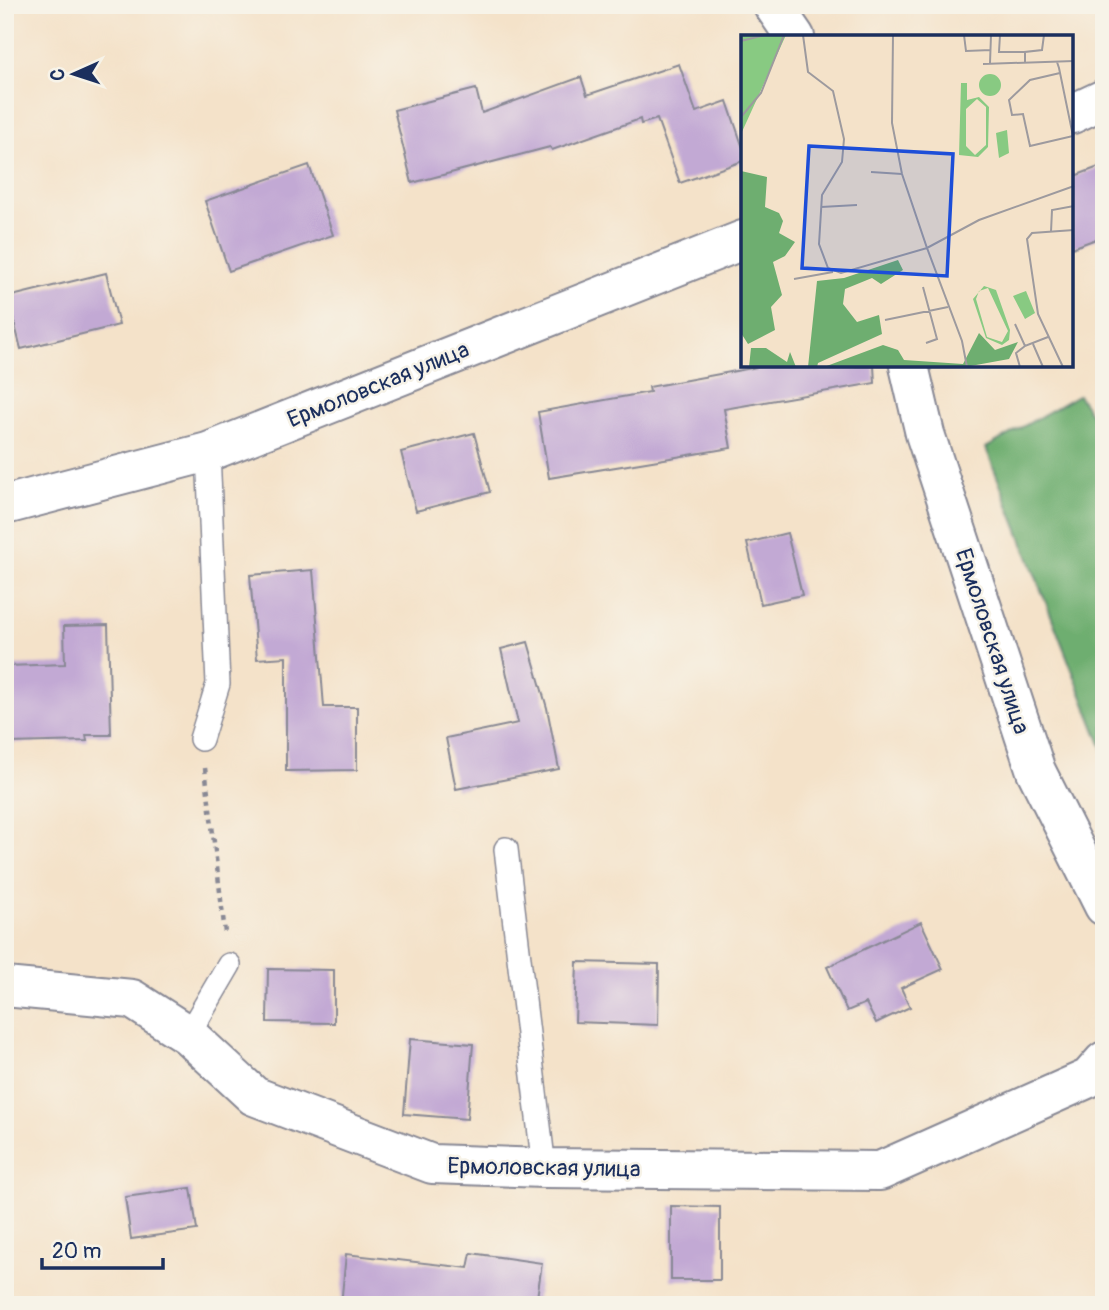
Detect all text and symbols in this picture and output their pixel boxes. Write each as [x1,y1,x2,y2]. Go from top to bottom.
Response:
inset map [741,35,1074,368]
north arrow [38,38,108,108]
text: С [46,68,70,81]
street label: Ермоловская улица [283,335,473,434]
street label: Ермоловская улица [949,545,1036,738]
street label: Ермоловская улица [447,1151,641,1184]
scale bar [42,1226,163,1270]
text: 20 m [52,1238,101,1265]

